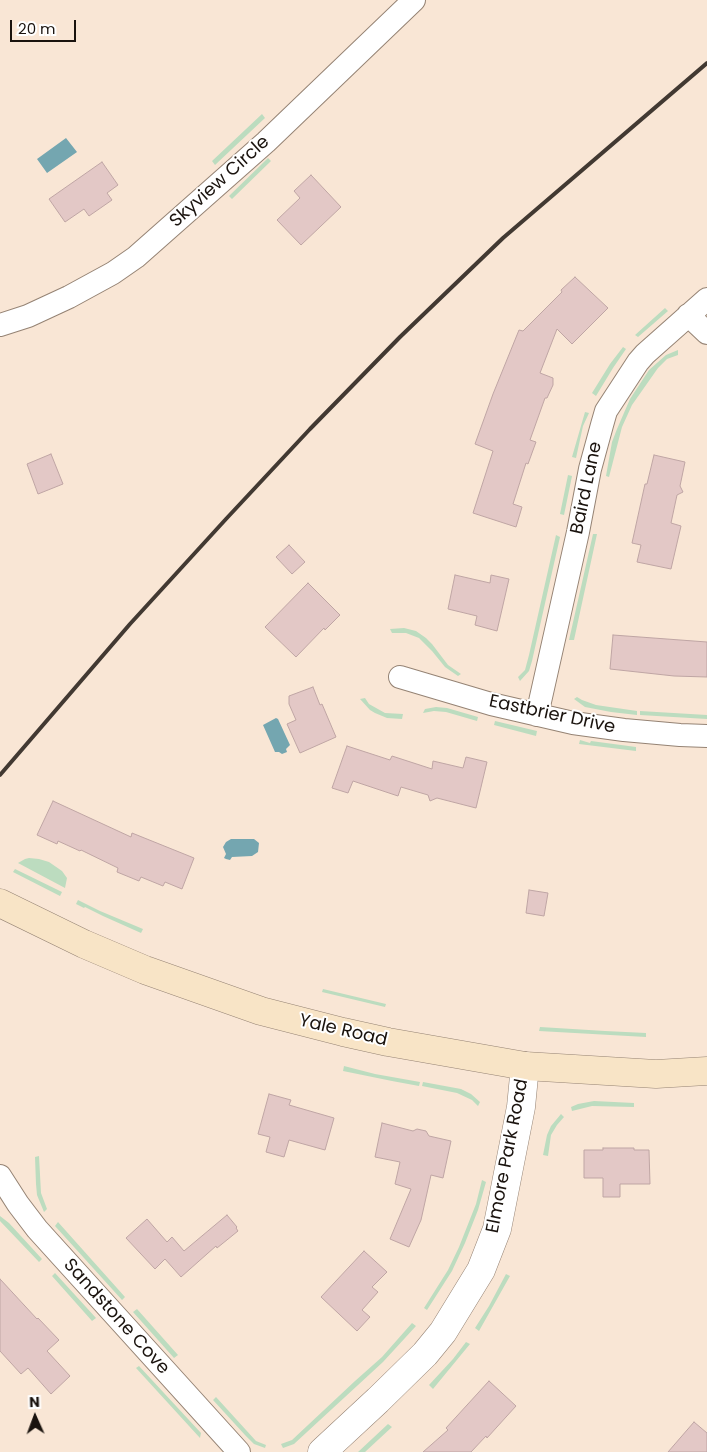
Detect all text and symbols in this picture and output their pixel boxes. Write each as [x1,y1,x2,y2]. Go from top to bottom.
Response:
scale bar [12,10,79,42]
text: 20 m [18,18,56,39]
street label: Skyview Circle [166,132,274,232]
street label: Baird Lane [567,440,607,536]
street label: Eastbrier Drive [487,691,617,739]
street label: Yale Road [297,1010,389,1052]
street label: Elmore Park Road [482,1077,534,1235]
street label: Sandstone Cove [58,1255,174,1379]
north arrow [10,1392,60,1442]
text: N [29,1392,40,1412]

